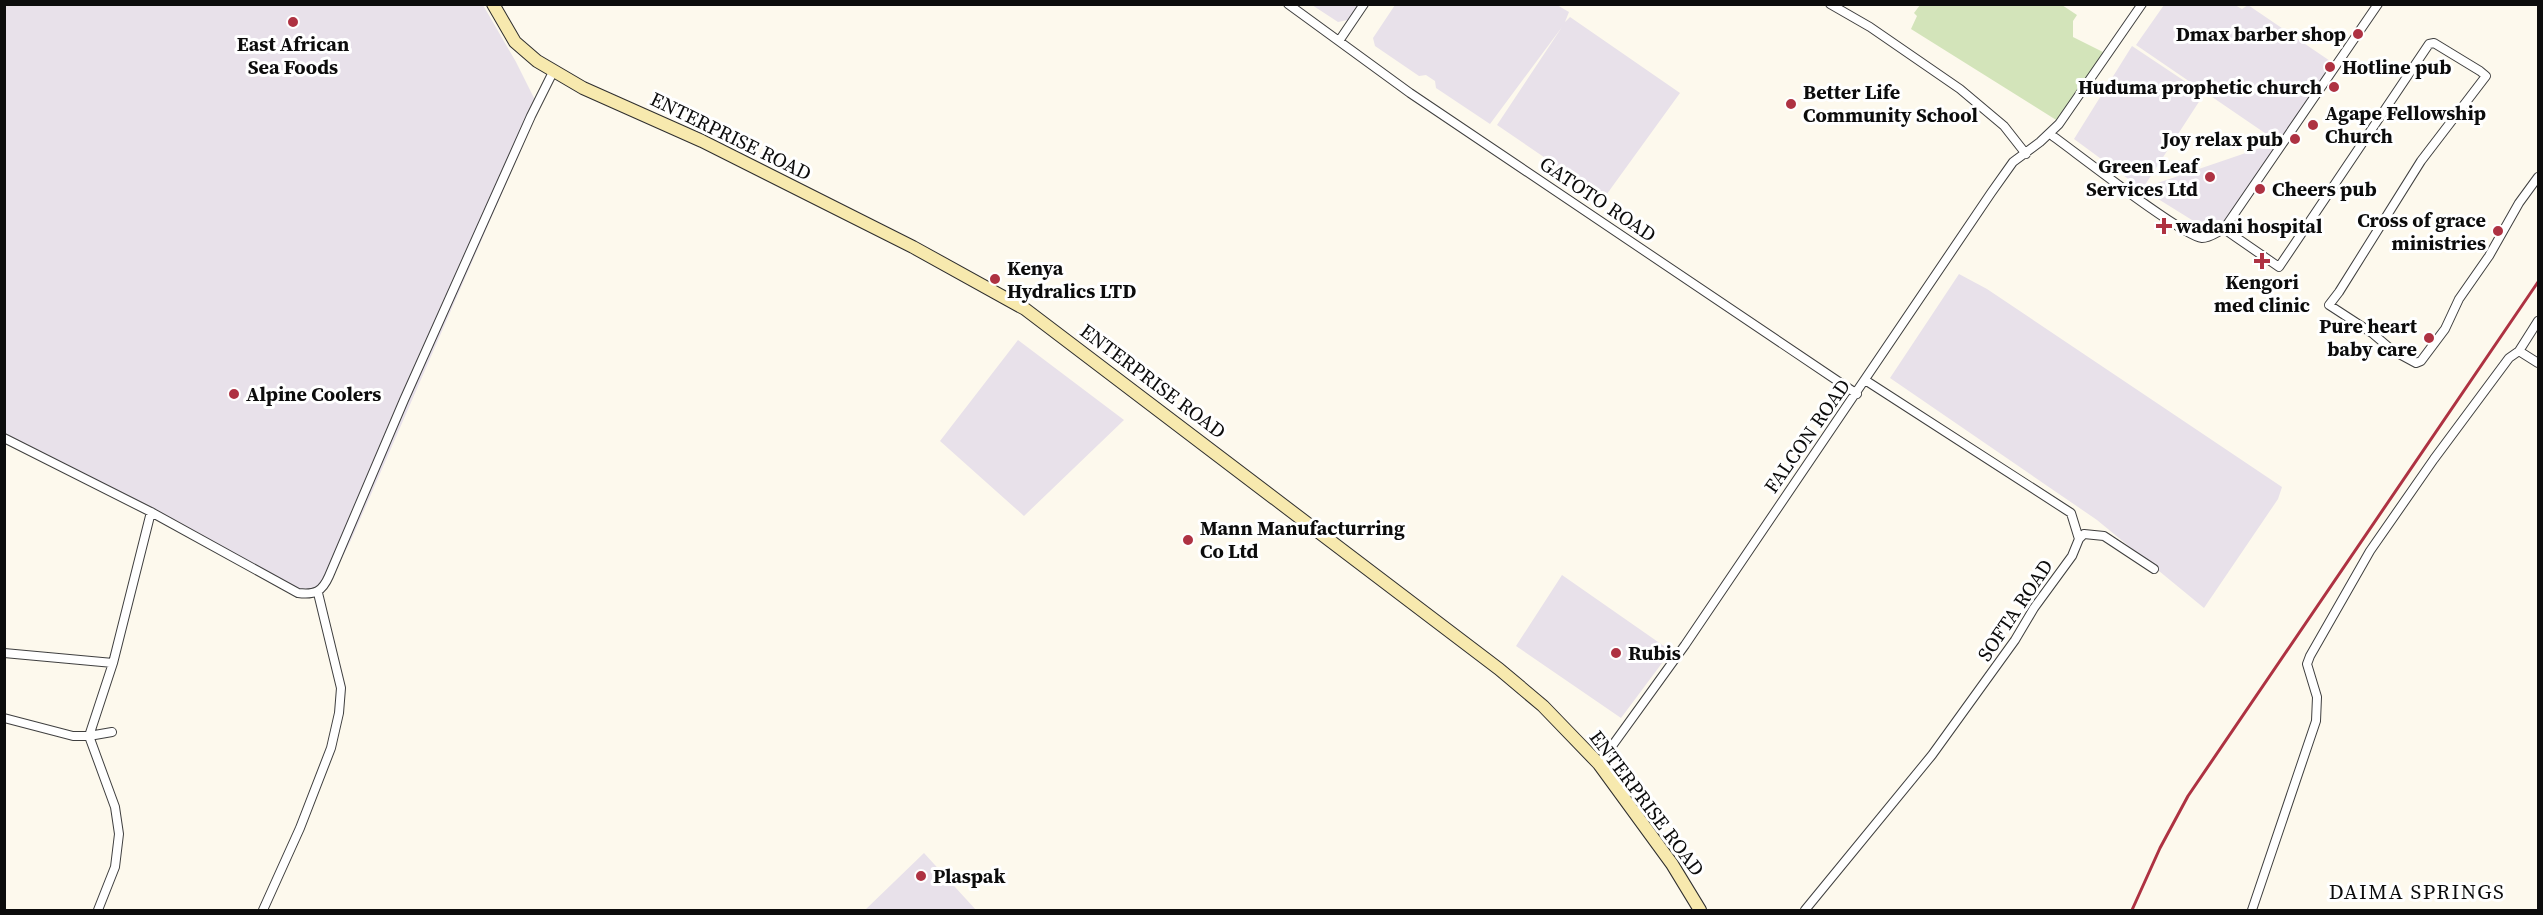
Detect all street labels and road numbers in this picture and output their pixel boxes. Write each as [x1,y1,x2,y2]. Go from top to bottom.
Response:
street label: ENTERPRISE ROAD [646,85,816,187]
street label: GATOTO ROAD [1534,150,1662,248]
street label: ENTERPRISE ROAD [1074,317,1232,445]
street label: FALCON ROAD [1757,373,1857,499]
street label: SOFTA ROAD [1971,553,2059,667]
street label: ENTERPRISE ROAD [1583,724,1711,882]

